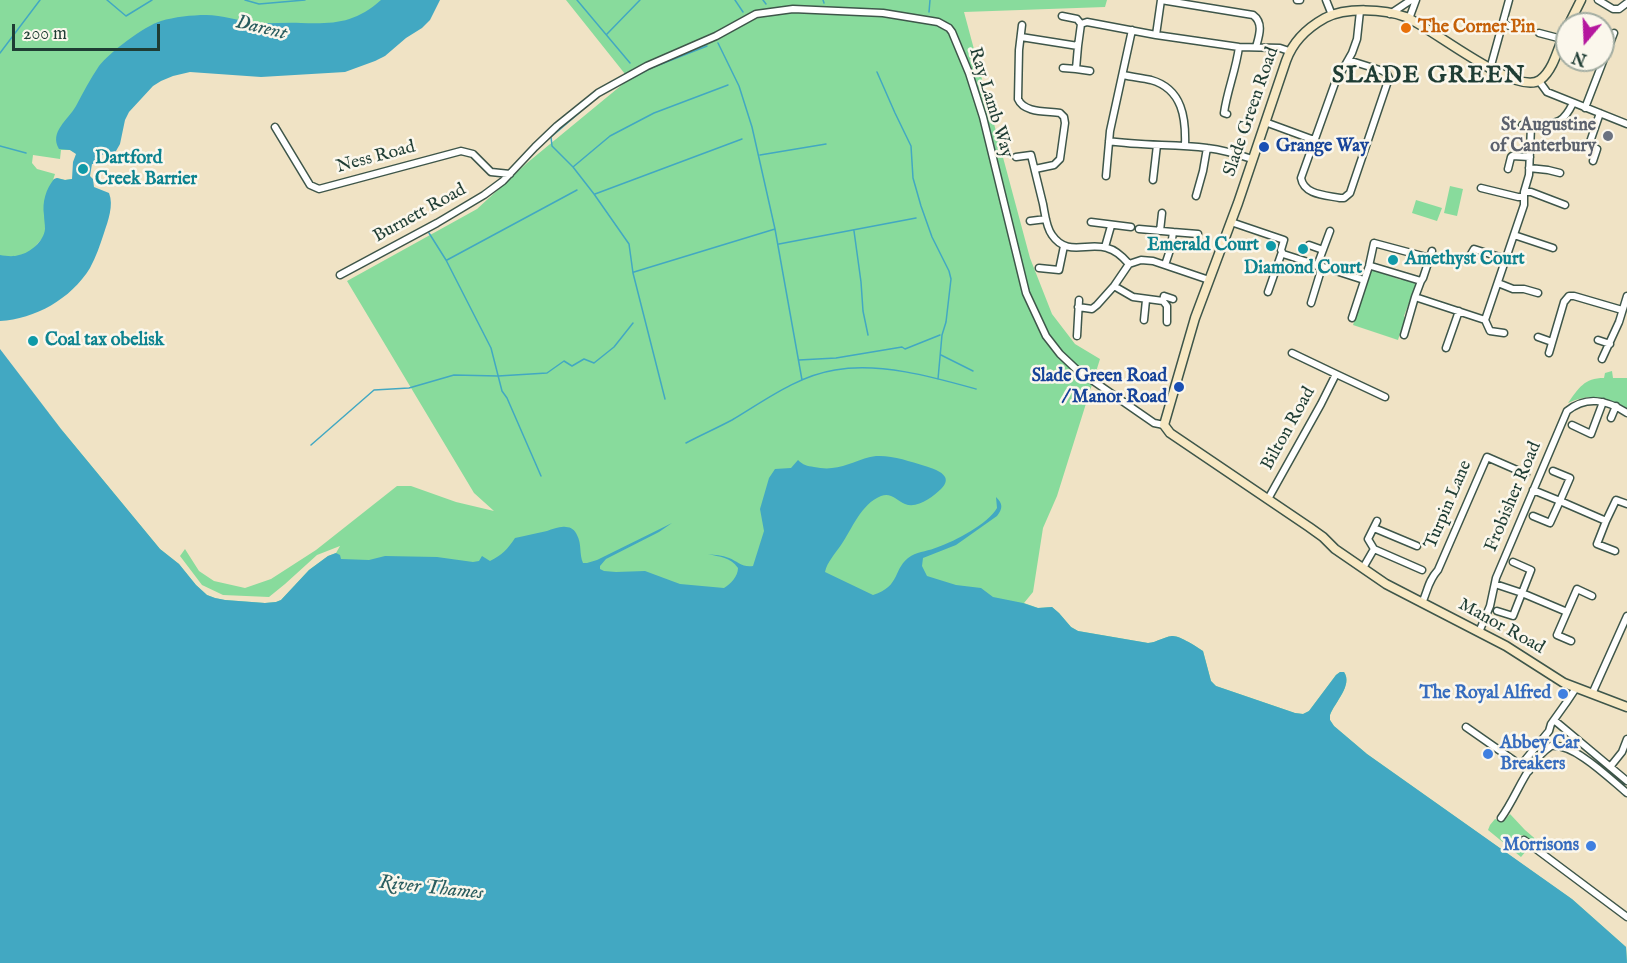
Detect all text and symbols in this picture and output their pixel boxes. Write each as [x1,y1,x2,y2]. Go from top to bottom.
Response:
water label: Darent [233,11,289,47]
scale bar [15,12,164,50]
north arrow [1555,12,1615,72]
place label: The Corner Pin [1418,17,1535,39]
marker: The Corner Pin [1399,21,1413,35]
text: 200 m [23,23,67,46]
street label: Slade Green Road [1220,44,1284,180]
street label: Ray Lamb Way [963,45,1017,161]
text: N [1570,45,1590,69]
district label: SLADE GREEN [1332,63,1526,91]
place label: St Augustine of Canterbury [1490,115,1596,158]
marker: St Augustine of Canterbury [1601,129,1615,143]
place label: Grange Way [1276,136,1369,158]
street label: Ness Road [334,137,418,179]
marker: Grange Way [1257,140,1271,154]
place label: Dartford Creek Barrier [95,148,197,190]
marker: Dartford Creek Barrier [76,162,90,176]
street label: Burnett Road [370,180,470,248]
place label: Emerald Court [1147,235,1259,257]
marker: Emerald Court [1264,239,1278,253]
marker: Diamond Court [1296,242,1310,256]
place label: Amethyst Court [1405,249,1525,271]
marker: Amethyst Court [1386,253,1400,267]
place label: Diamond Court [1244,258,1362,280]
place label: Coal tax obelisk [45,330,164,352]
marker: Coal tax obelisk [26,334,40,348]
place label: Slade Green Road / Manor Road [1032,366,1167,409]
marker: Slade Green Road / Manor Road [1172,380,1186,394]
street label: Bilton Road [1257,384,1321,474]
street label: Frobisher Road [1481,439,1547,555]
street label: Turpin Lane [1421,458,1477,552]
street label: Manor Road [1454,594,1548,660]
place label: The Royal Alfred [1419,683,1551,705]
marker: The Royal Alfred [1556,687,1570,701]
place label: Abbey Car Breakers [1500,733,1580,776]
marker: Abbey Car Breakers [1481,747,1495,761]
place label: Morrisons [1503,835,1579,857]
marker: Morrisons [1584,839,1598,853]
water label: River Thames [378,872,484,906]

